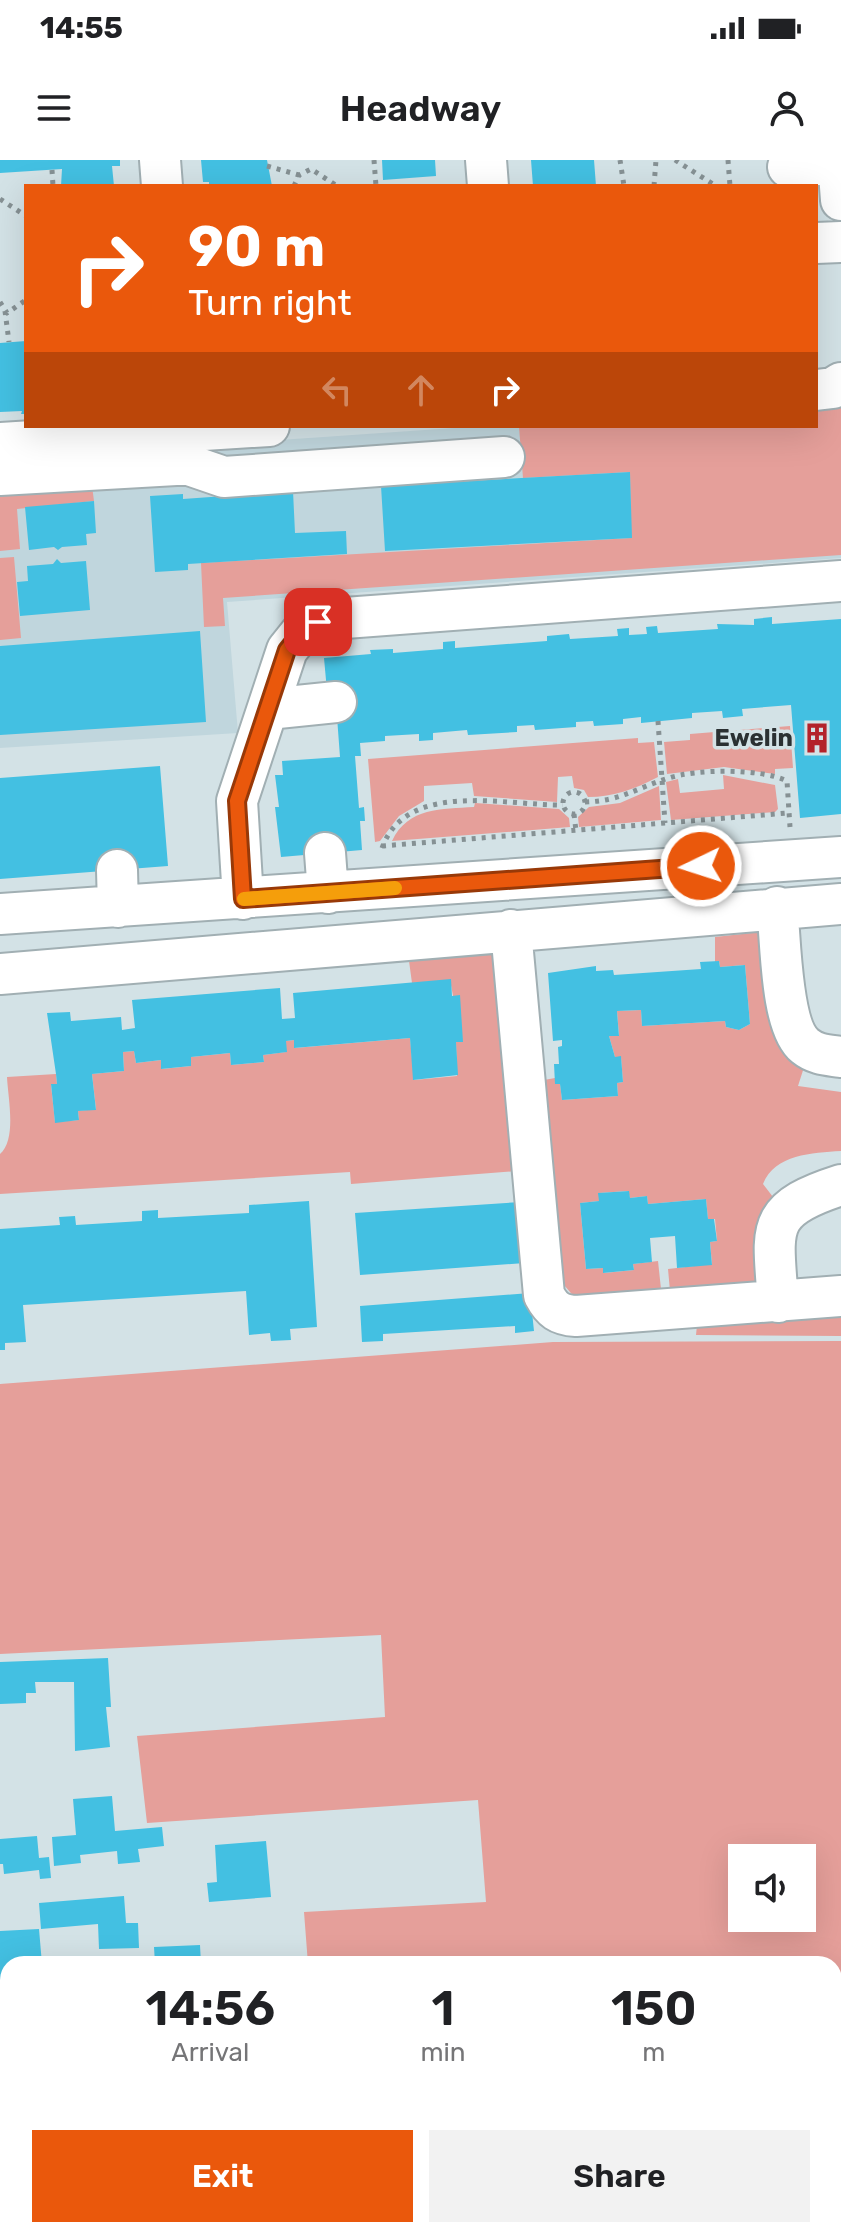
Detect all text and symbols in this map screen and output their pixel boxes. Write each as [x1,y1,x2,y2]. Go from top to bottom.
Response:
text: 14:55 [40,10,123,46]
icon: menu [32,86,76,130]
icon: person [765,86,809,130]
text: Headway [340,87,501,130]
text: 90 m [188,214,325,280]
icon: right [56,216,160,320]
text: Turn right [188,281,352,324]
icon: left [315,368,359,412]
icon: ahead [399,368,443,412]
icon: right [483,368,527,412]
pin [284,588,352,656]
icon: arrive [296,600,340,644]
building icon: Ewelin [800,721,834,755]
place label: Ewelin [715,724,793,752]
position arrow [659,824,743,908]
map controls [728,1844,816,1932]
button: sound [728,1844,816,1932]
text: 14:56 [145,1980,275,2037]
text: 1 [432,1980,455,2037]
text: 150 [611,1980,697,2037]
text: Arrival [171,2037,249,2068]
text: min [420,2037,466,2068]
text: m [642,2037,665,2068]
button: Exit [32,2130,413,2222]
button: Share [429,2130,810,2222]

